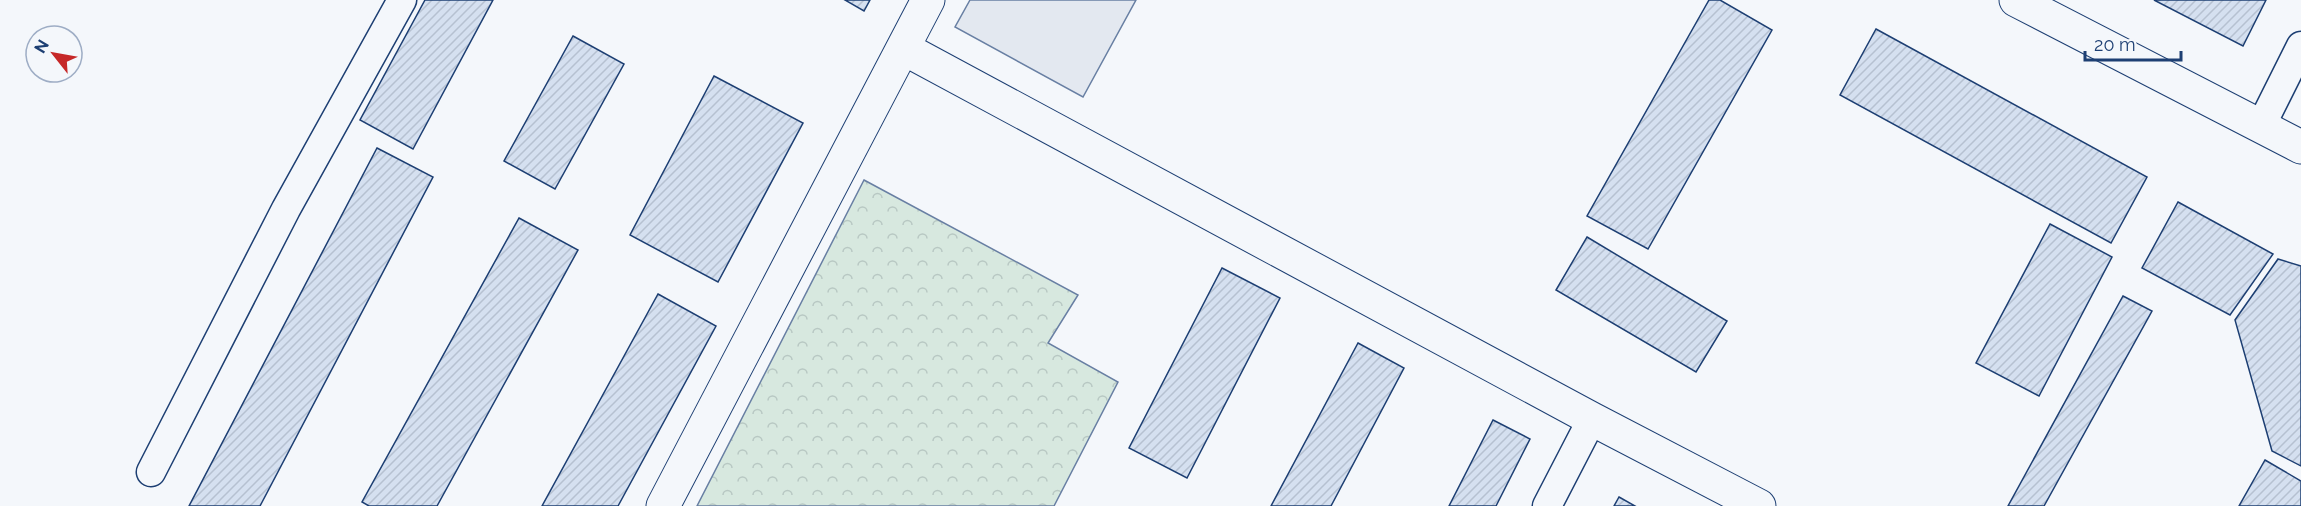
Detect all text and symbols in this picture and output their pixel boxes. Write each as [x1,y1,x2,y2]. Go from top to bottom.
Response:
north arrow [24,24,84,84]
scale bar [2085,24,2181,62]
text: 20 m [2094,34,2136,55]
text: N [30,36,53,57]

